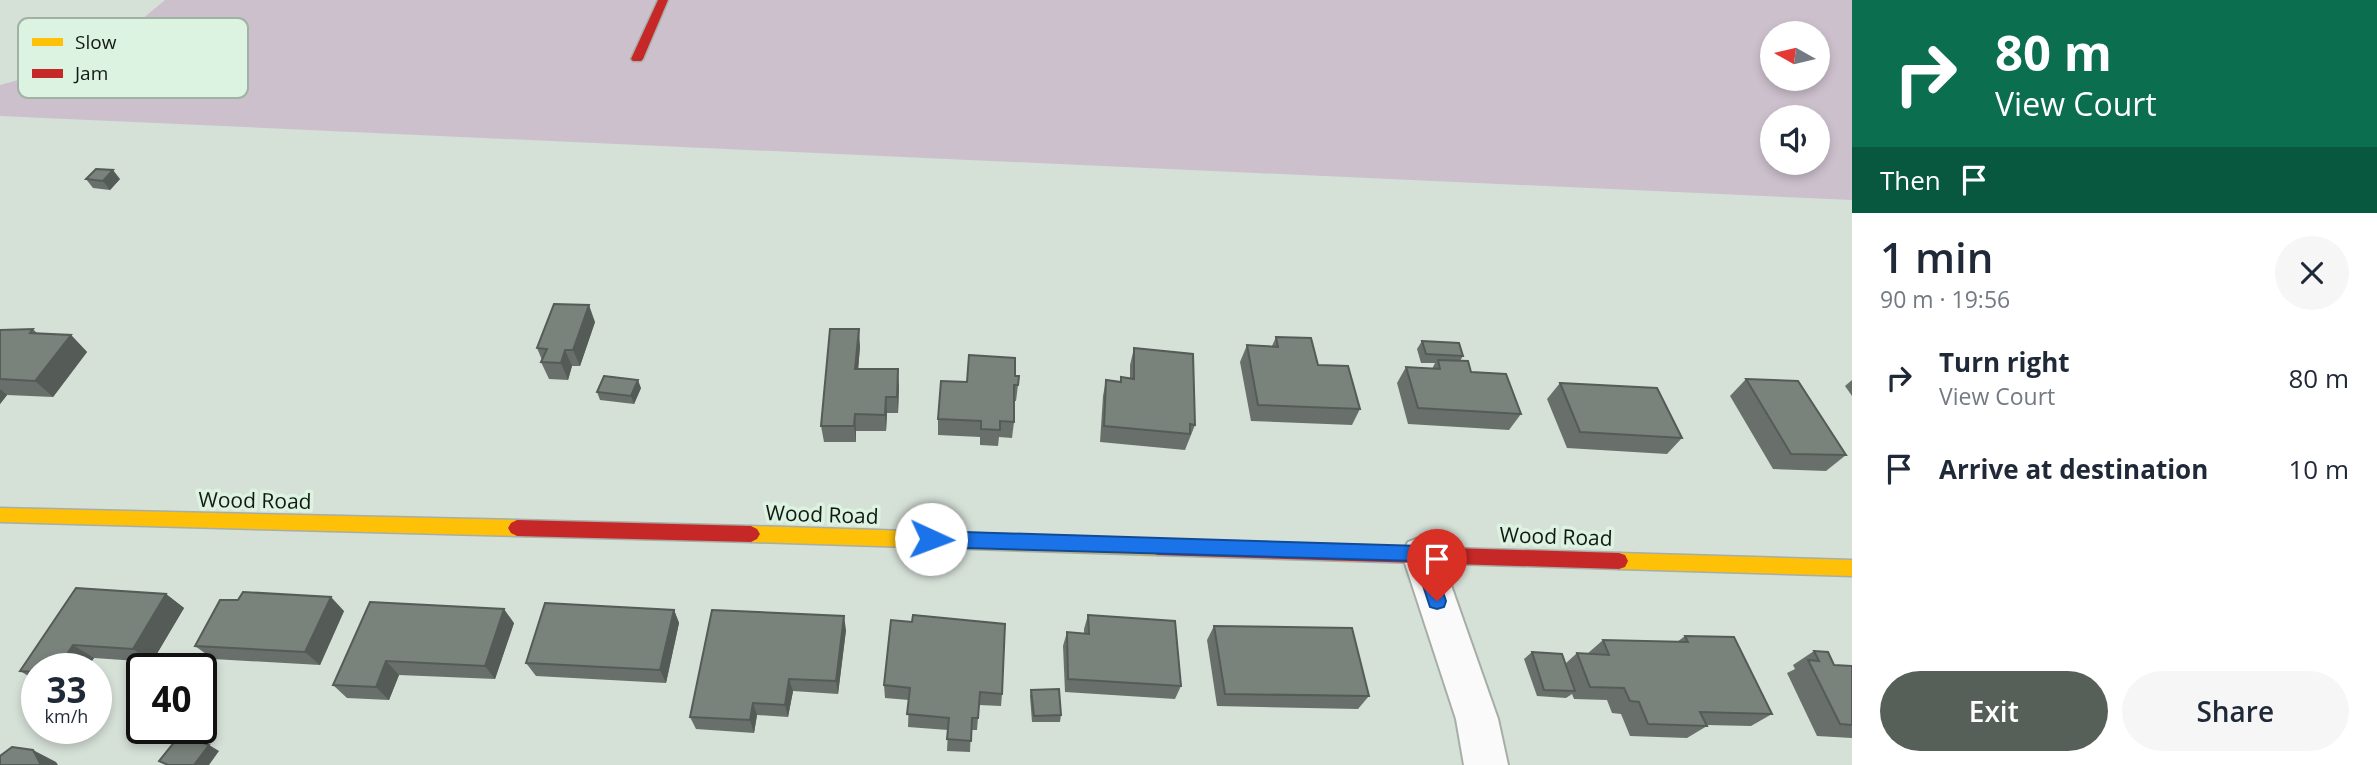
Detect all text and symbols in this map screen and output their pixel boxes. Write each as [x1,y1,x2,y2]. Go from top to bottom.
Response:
legend [18,18,248,98]
text: 80 m [1995,19,2112,85]
north arrow [1760,21,1830,91]
map controls [1760,21,1830,175]
icon: right [1880,28,1971,119]
text: Slow [75,29,117,55]
text: Jam [73,60,108,86]
text: View Court [1995,82,2157,125]
button: sound [1760,105,1830,175]
icon: arrive [1955,161,1993,199]
text: Then [1880,162,1941,198]
text: 1 min [1880,228,1993,285]
button: close [2275,236,2349,310]
text: 90 m · 19:56 [1880,283,2010,315]
text: Turn right [1939,344,2070,380]
icon: right [1880,359,1918,397]
text: 80 m [2288,360,2349,396]
text: View Court [1939,380,2055,412]
icon: arrive [1880,450,1918,488]
text: Arrive at destination [1939,451,2208,487]
text: 10 m [2288,451,2349,487]
street label: Wood Road [198,485,312,515]
street label: Wood Road [765,498,879,530]
position arrow [894,502,968,576]
street label: Wood Road [1499,520,1613,552]
pin [1407,529,1467,601]
icon: arrive [1418,540,1456,578]
speed limit sign: 40 [126,653,217,744]
text: 33 [46,666,87,713]
button: Exit [1880,671,2108,751]
button: Share [2122,671,2349,751]
text: km/h [45,704,88,728]

